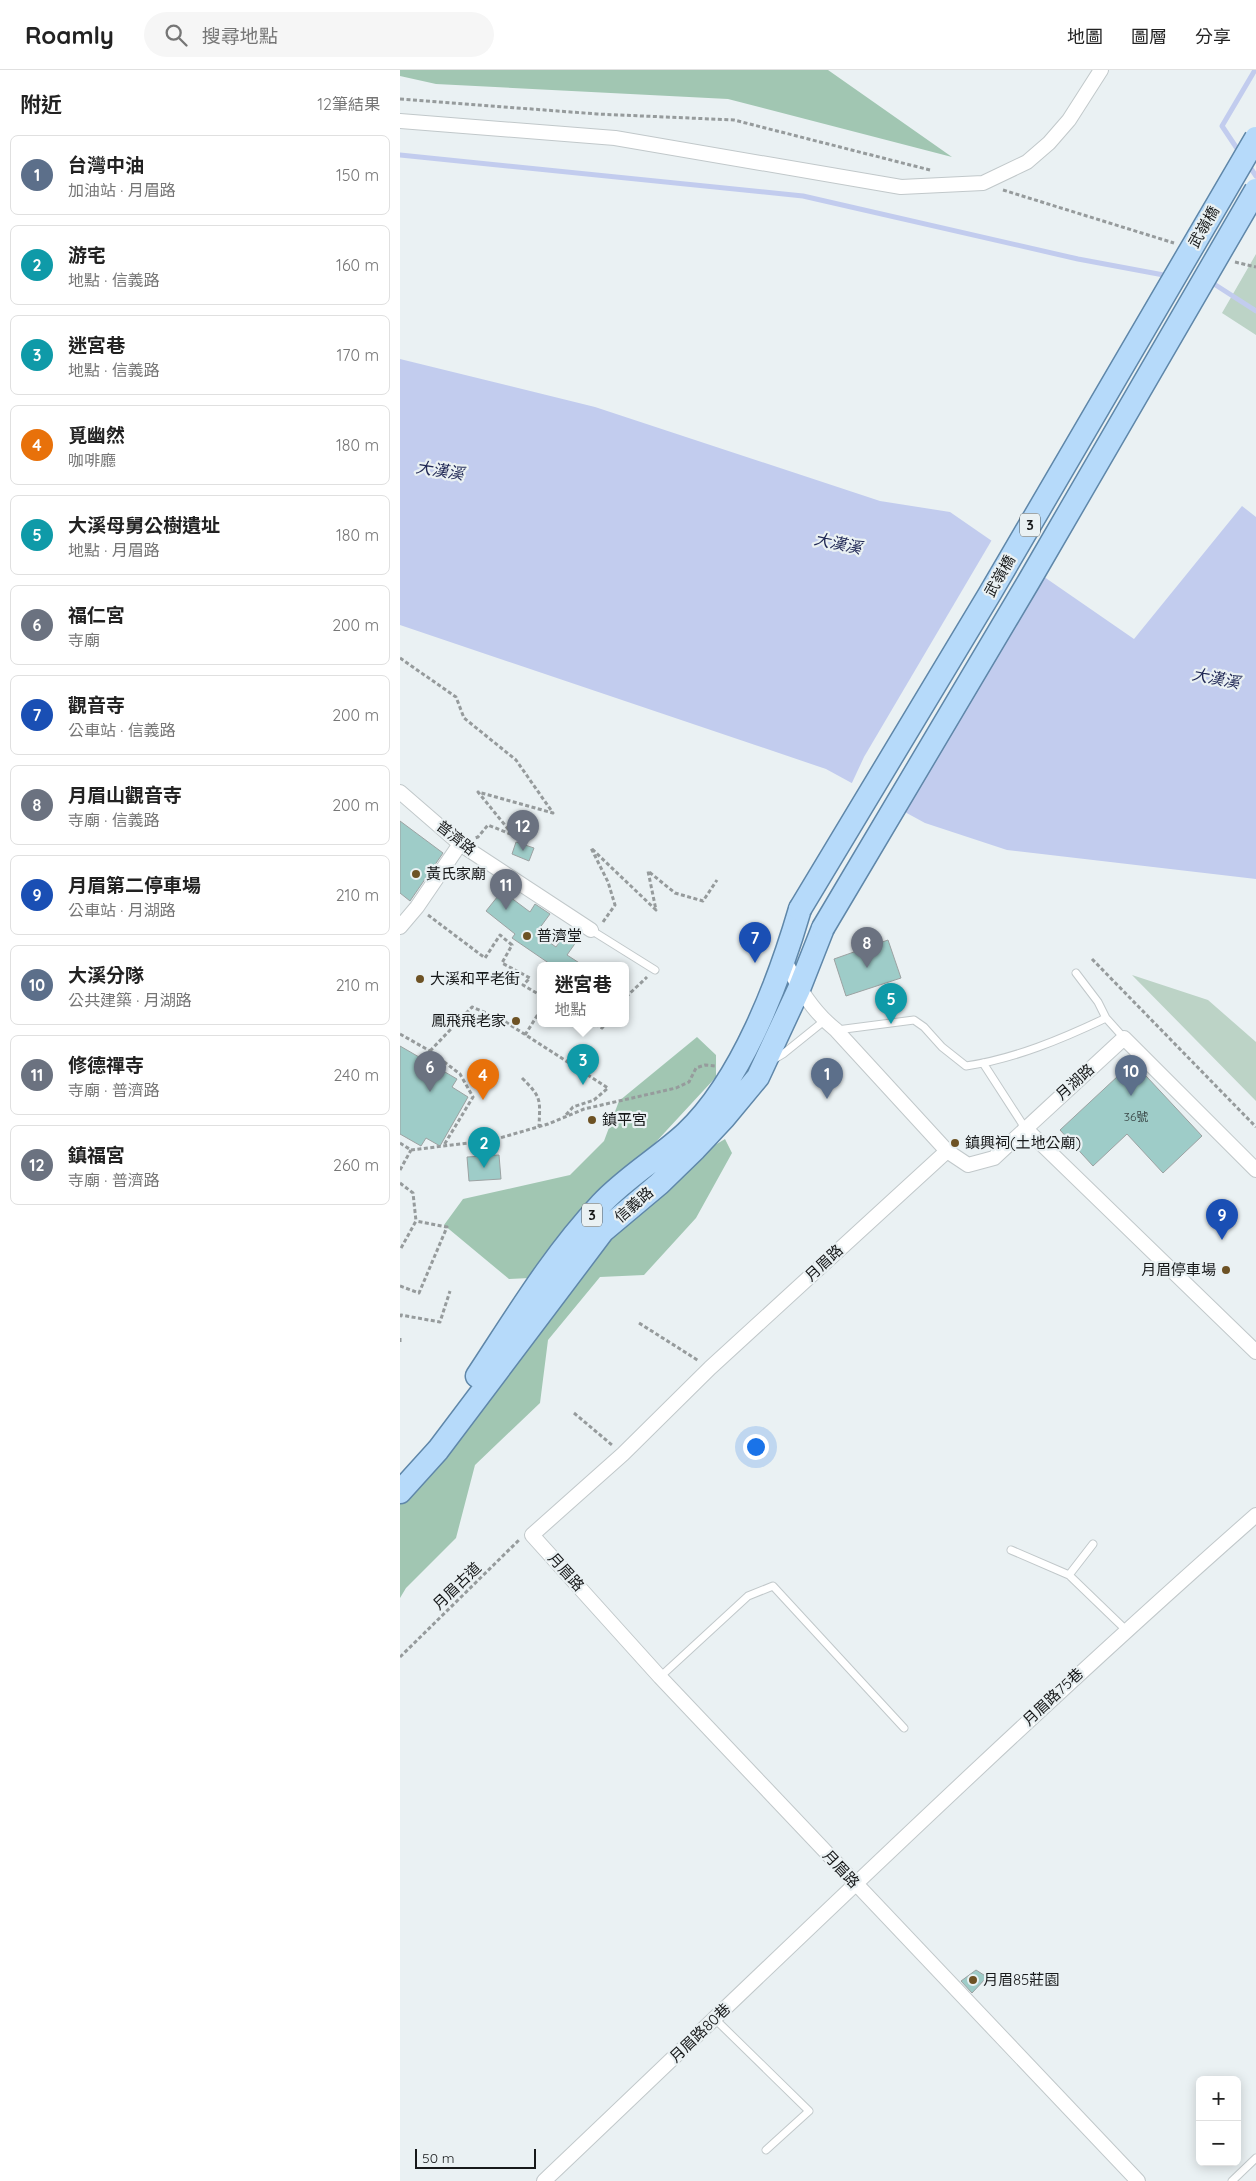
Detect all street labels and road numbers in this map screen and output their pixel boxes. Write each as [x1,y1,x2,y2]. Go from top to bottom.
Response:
street label: 武嶺橋 [1184,203,1223,251]
road number: 3 [1020,514,1040,536]
street label: 武嶺橋 [980,552,1019,600]
street label: 普濟路 [433,816,480,859]
street label: 月湖路 [1052,1060,1098,1104]
street label: 信義路 [610,1183,657,1227]
road number: 3 [582,1204,602,1226]
street label: 月眉路 [801,1240,847,1285]
street label: 月眉路 [544,1549,588,1595]
street label: 月眉古道 [428,1558,485,1613]
street label: 月眉路75巷 [1018,1664,1087,1729]
street label: 月眉路 [819,1846,864,1892]
street label: 月眉路80巷 [665,1999,734,2066]

